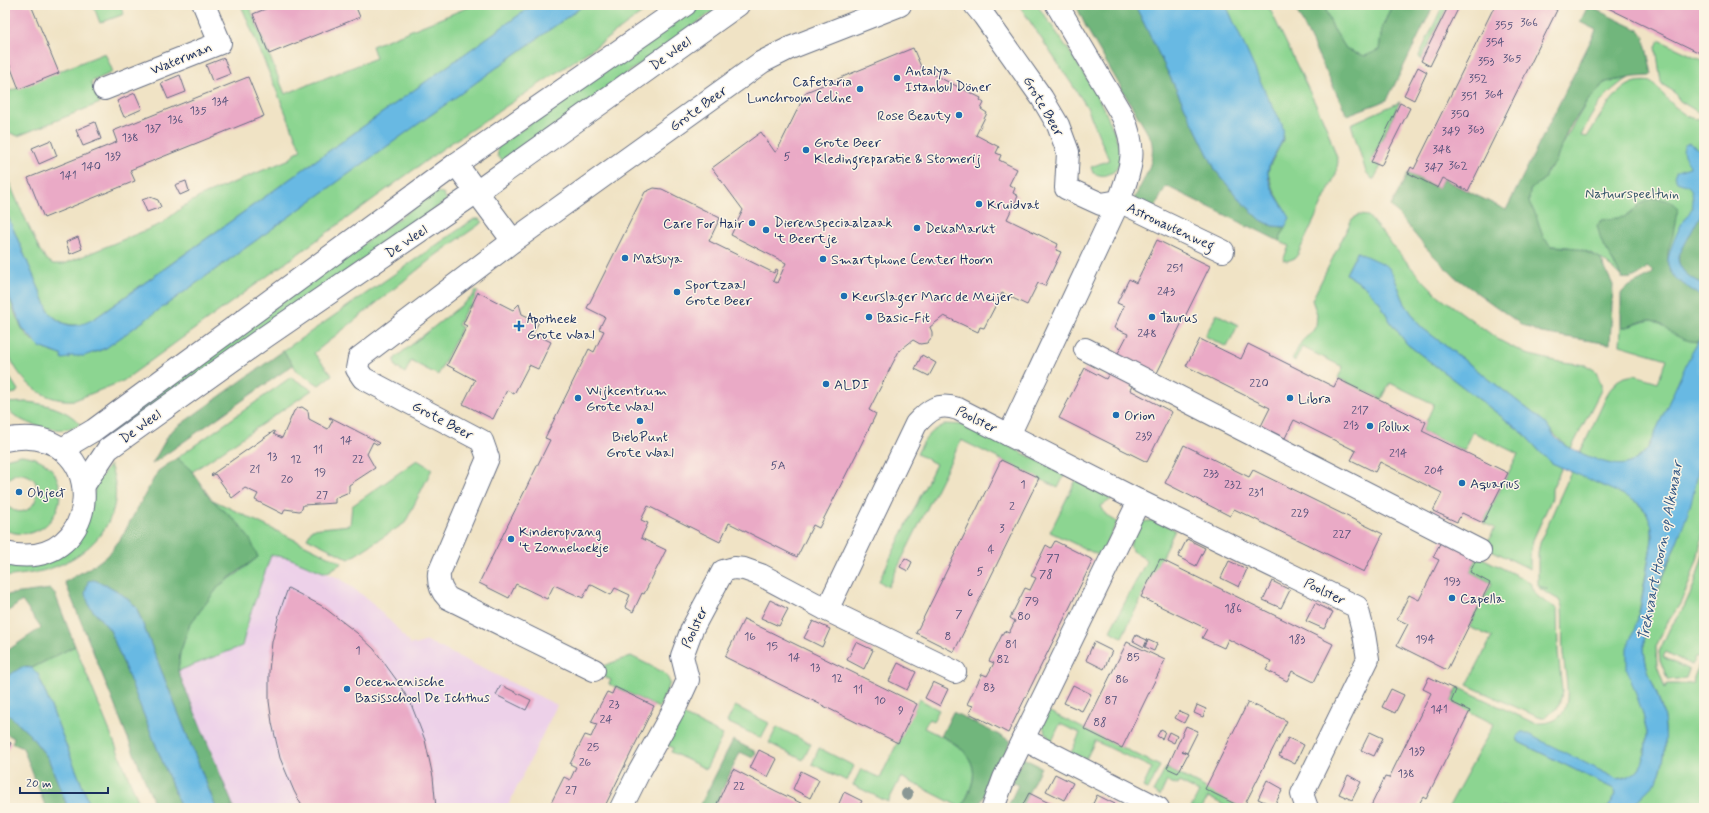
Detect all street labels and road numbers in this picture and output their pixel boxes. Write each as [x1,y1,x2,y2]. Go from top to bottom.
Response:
street label: De Weel [646,33,695,75]
street label: Waterman [148,38,215,79]
street label: Grote Beer [1019,73,1068,140]
street label: Grote Beer [666,82,731,136]
street label: Astronautenweg [1123,199,1217,257]
street label: De Weel [382,221,431,262]
street label: Grote Beer [409,397,477,445]
street label: Poolster [953,402,1000,438]
street label: De Weel [116,406,165,448]
street label: Poolster [1301,574,1348,610]
street label: Poolster [677,604,712,651]

